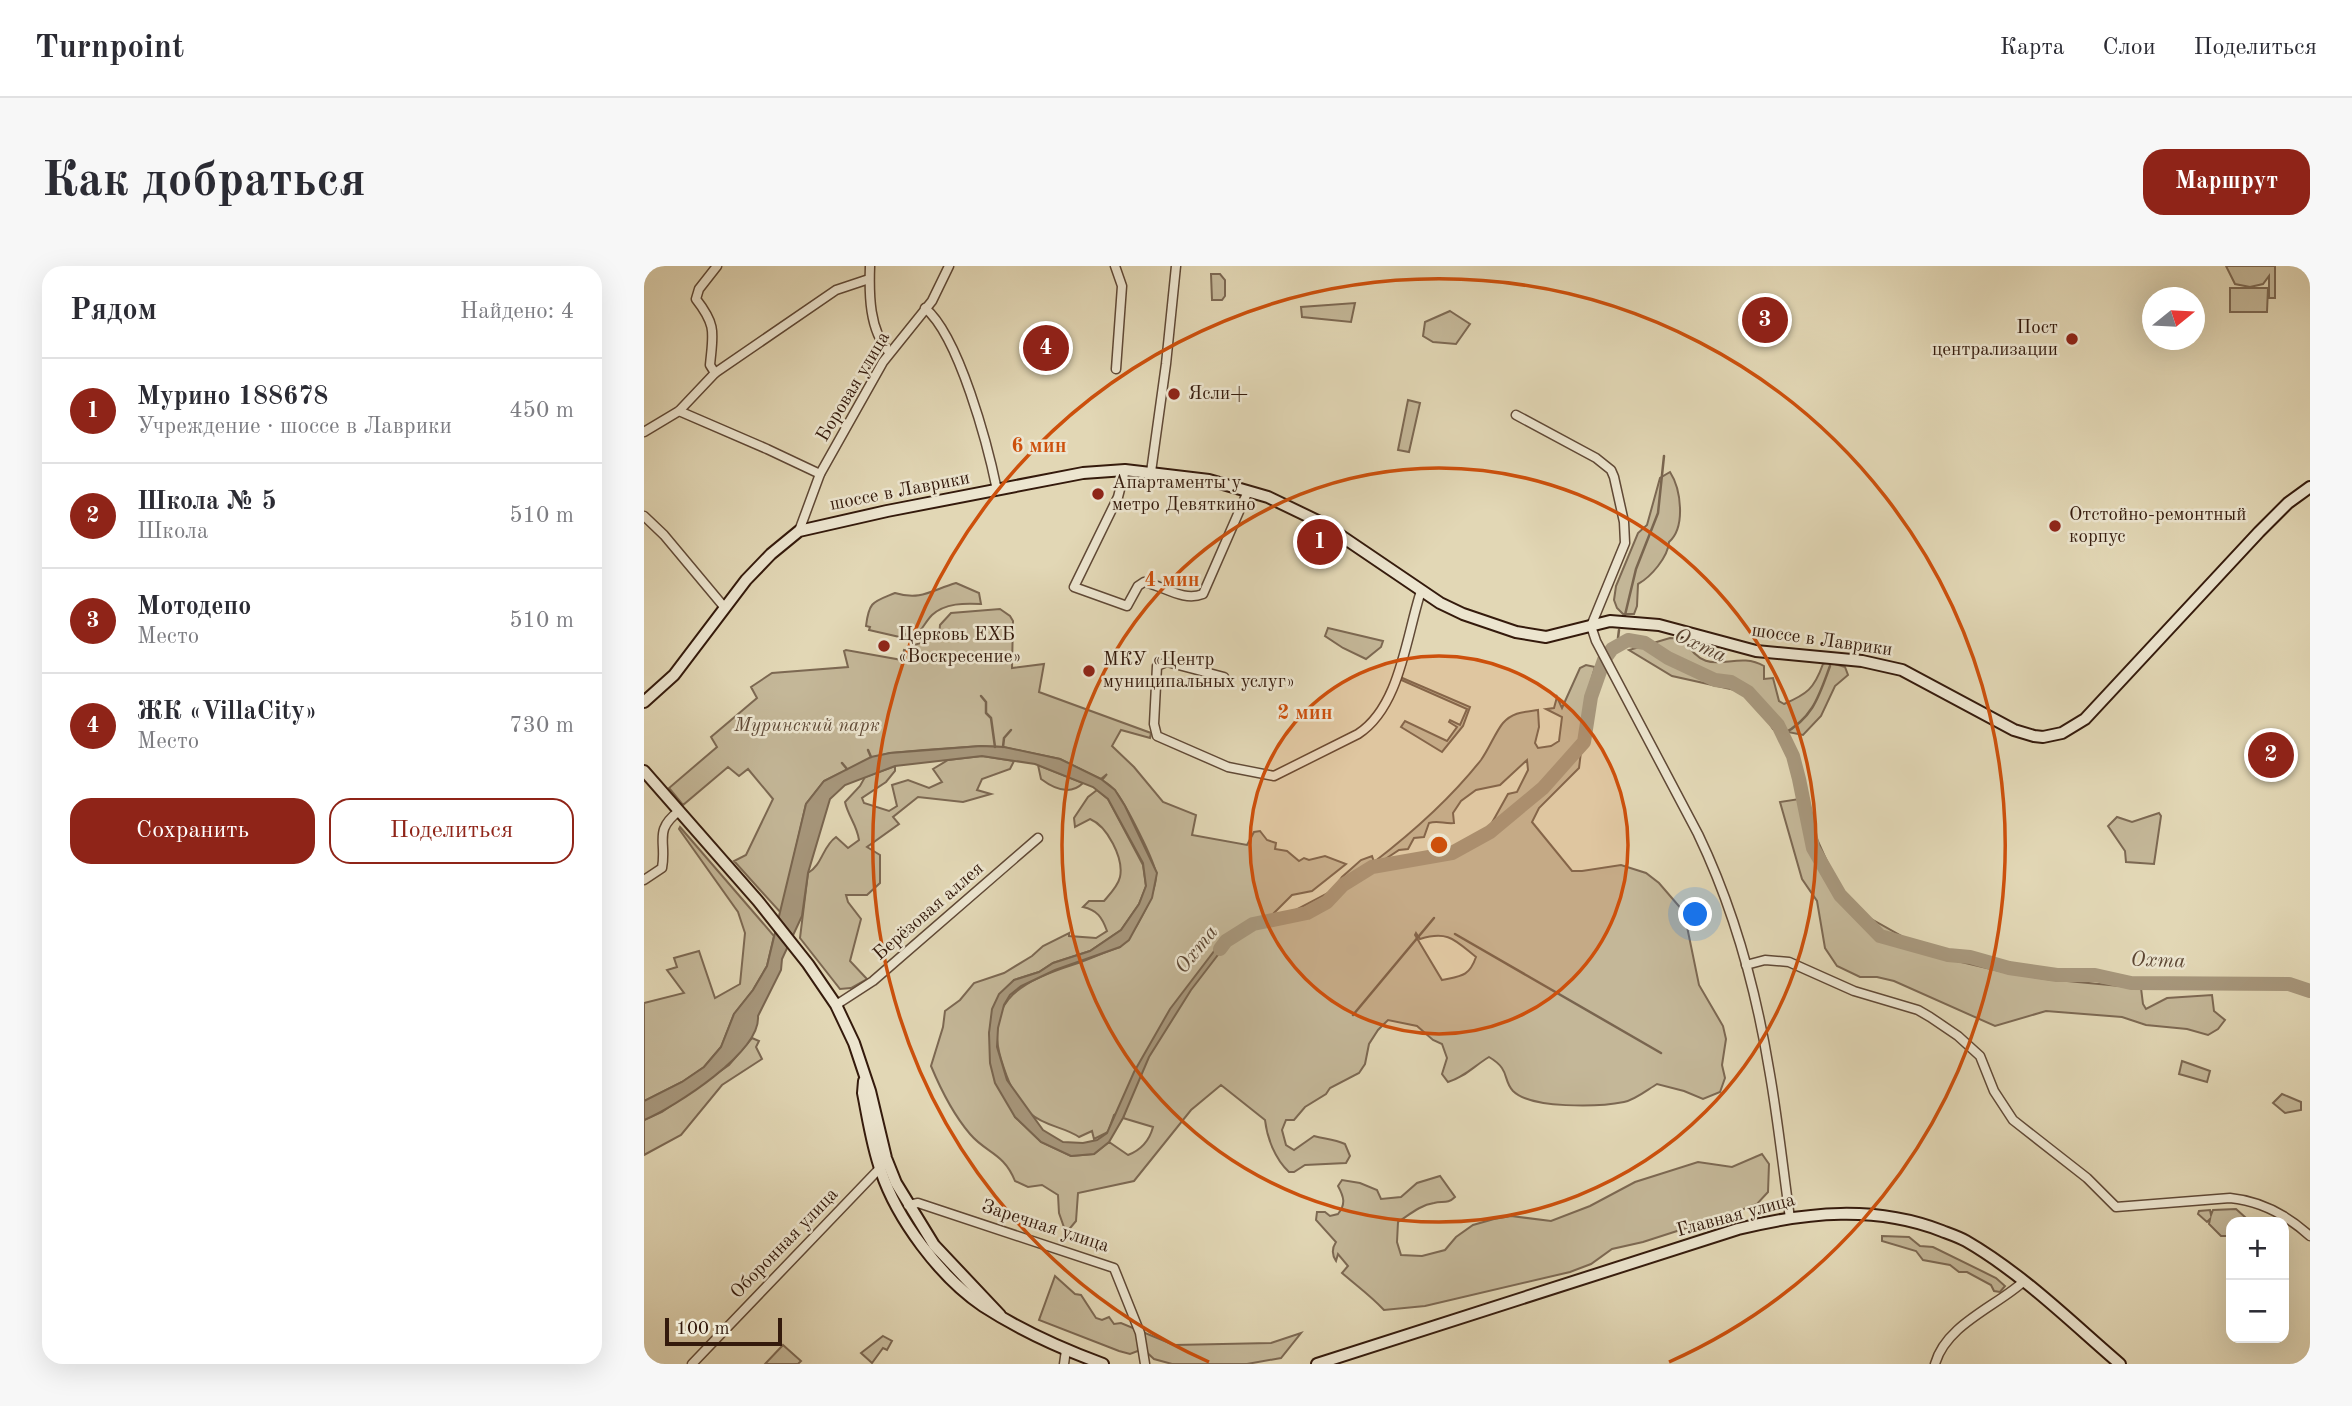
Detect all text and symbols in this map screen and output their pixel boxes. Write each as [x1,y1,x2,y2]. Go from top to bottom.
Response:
text: Turnpoint [35,32,184,65]
text: Карта [2000,36,2065,60]
text: Слои [2103,36,2156,60]
text: Поделиться [2194,36,2317,60]
button: Маршрут [2143,149,2310,215]
text: Как добраться [42,158,366,207]
north arrow [2142,287,2205,350]
pin: 3 [1742,294,1788,346]
text: Рядом [70,296,157,326]
text: Найдено: 4 [460,300,574,323]
place label: Пост централизации [1932,319,2058,360]
pin: 4 [1023,322,1069,374]
street label: Боровая улица [814,328,895,445]
marker: Пост централизации [2064,331,2080,347]
text: Мурино 188678 [137,384,328,410]
place label: Ясли+ [1188,385,1248,404]
marker: Ясли+ [1166,386,1182,402]
text: 1 [86,399,100,422]
text: 450 m [509,399,574,422]
text: Учреждение · шоссе в Лаврики [137,415,452,438]
text: 6 мин [1011,436,1067,457]
street label: шоссе в Лаврики [828,469,972,515]
place label: Апартаменты у метро Девяткино [1112,474,1256,515]
marker: Апартаменты у метро Девяткино [1090,486,1106,502]
text: Школа № 5 [137,489,277,515]
text: 2 [86,504,100,527]
text: 510 m [509,504,574,527]
place label: Отстойно-ремонтный корпус [2069,506,2247,547]
pin: 1 [1297,516,1343,568]
marker: Отстойно-ремонтный корпус [2047,518,2063,534]
text: Школа [137,520,208,543]
text: 4 мин [1144,570,1200,591]
text: Мотодепо [137,594,251,620]
text: 3 [86,609,100,632]
text: 510 m [509,609,574,632]
street label: шоссе в Лаврики [1750,622,1894,660]
text: Место [137,625,199,648]
water label: Охта [1671,625,1729,667]
place label: Церковь ЕХБ «Воскресение» [898,626,1022,667]
marker: Церковь ЕХБ «Воскресение» [876,638,892,654]
place label: МКУ «Центр муниципальных услуг» [1103,651,1295,692]
marker: МКУ «Центр муниципальных услуг» [1081,663,1097,679]
text: ЖК «VillaCity» [137,699,317,725]
text: 2 мин [1277,703,1333,724]
text: 4 [86,714,100,737]
text: 730 m [509,714,574,737]
park label: Муринский парк [733,717,880,736]
pin: 2 [2248,729,2294,781]
text: Место [137,730,199,753]
button: Сохранить [70,798,315,864]
button: Поделиться [329,798,574,864]
centre of rings [1427,833,1451,857]
street label: Берёзовая аллея [870,859,988,965]
your location [1678,897,1712,931]
water label: Охта [1172,922,1222,978]
water label: Охта [2130,950,2186,972]
street label: Оборонная улица [728,1185,843,1303]
street label: Главная улица [1675,1191,1798,1241]
street label: Заречная улица [979,1197,1112,1257]
map controls [2226,1217,2289,1343]
button: + [2226,1217,2289,1280]
button: − [2226,1280,2289,1343]
scale bar [665,1315,782,1347]
text: 100 m [676,1320,729,1339]

